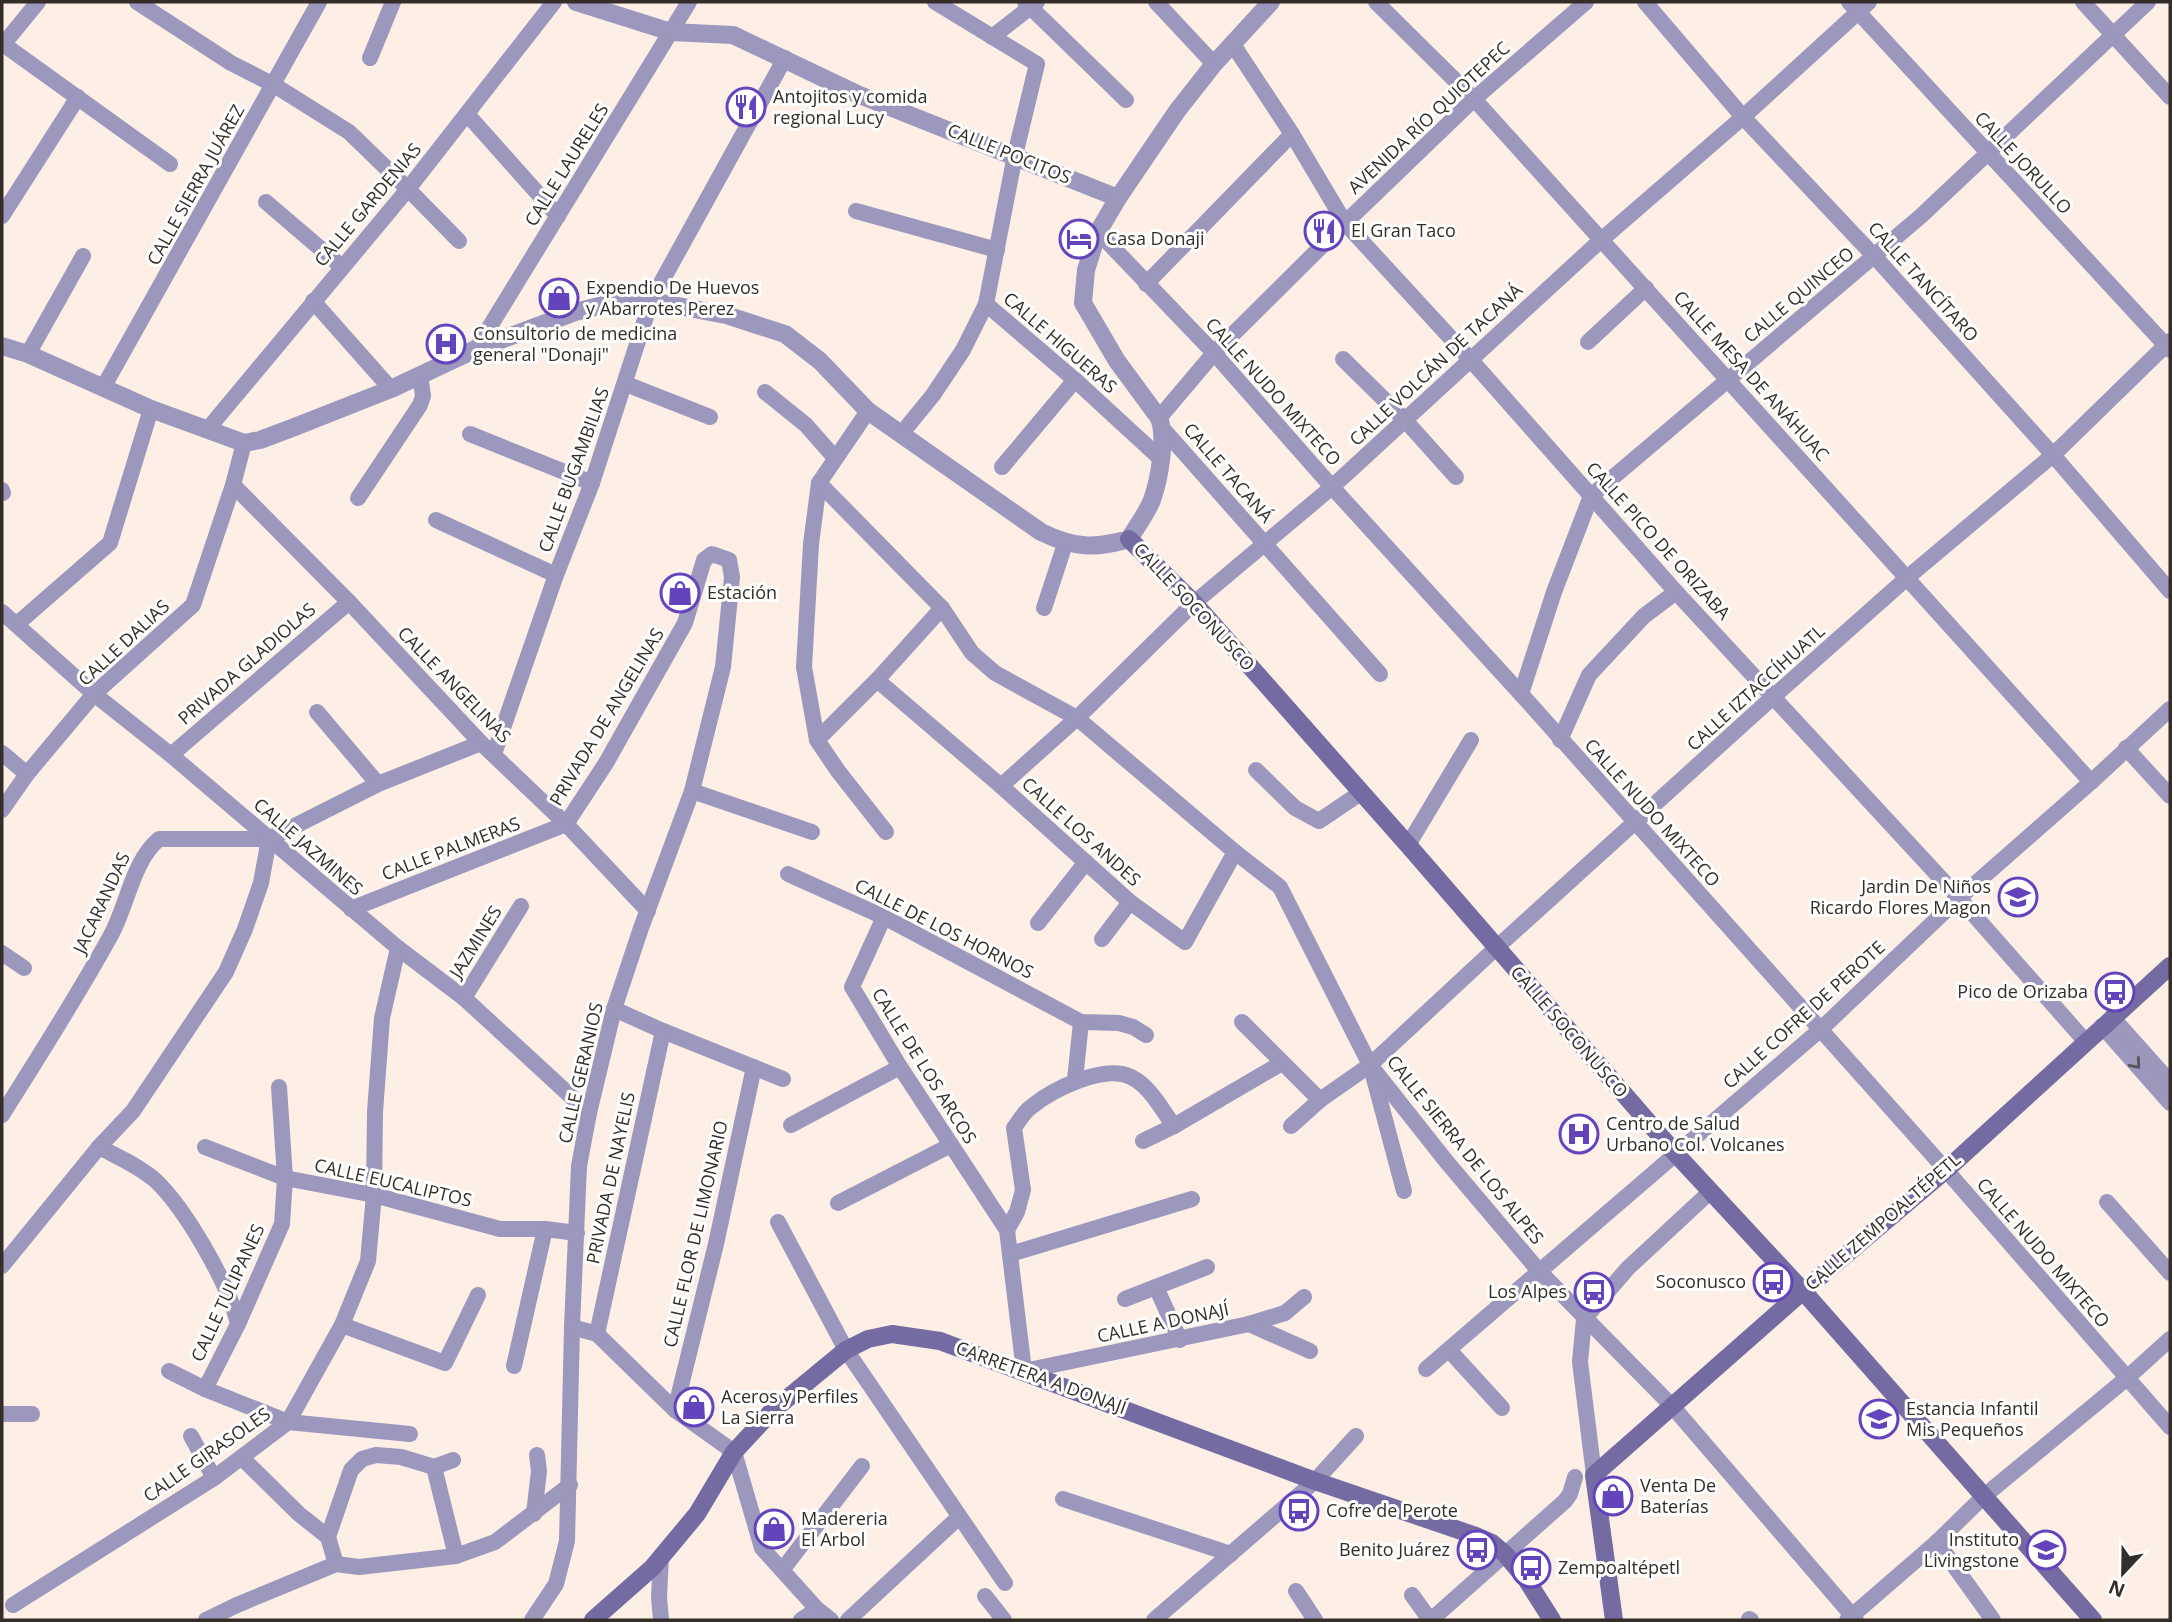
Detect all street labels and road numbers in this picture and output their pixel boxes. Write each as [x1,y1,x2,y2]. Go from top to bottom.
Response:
street label: AVENIDA RÍO QUIOTEPEC [1342,36,1514,199]
street label: CALLE LAURELES [519,98,614,230]
street label: CALLE SIERRA JUÁREZ [141,100,249,269]
street label: CALLE JORULLO [1970,106,2078,219]
street label: CALLE POCITOS [944,117,1075,189]
street label: CALLE GARDENIAS [308,137,426,271]
street label: CALLE TANCÍTARO [1863,216,1984,347]
street label: CALLE QUINCEO [1738,241,1859,348]
street label: CALLE VOLCÁN DE TACANÁ [1344,277,1527,451]
street label: CALLE MESA DE ANÁHUAC [1669,285,1835,466]
street label: CALLE HIGUERAS [999,286,1123,398]
street label: CALLE NUDO MIXTECO [1201,312,1347,471]
street label: CALLE BUGAMBILIAS [532,384,614,555]
street label: CALLE TACANÁ [1179,417,1279,528]
street label: CALLE PICO DE ORIZABA [1581,456,1737,625]
street label: CALLE SOCONUSCO [1129,537,1261,676]
street label: CALLE DALIAS [73,594,174,691]
street label: PRIVADA GLADIOLAS [173,597,320,730]
street label: CALLE IZTACCÍHUATL [1681,619,1829,756]
street label: CALLE ANGELINAS [393,621,517,748]
street label: PRIVADA DE ANGELINAS [544,623,669,810]
street label: CALLE NUDO MIXTECO [1580,733,1726,892]
street label: CALLE LOS ANDES [1017,771,1146,891]
street label: CALLE JAZMINES [249,792,368,900]
street label: CALLE PALMERAS [378,811,523,885]
street label: JACARANDAS [66,848,135,959]
street label: CALLE DE LOS HORNOS [851,873,1038,984]
street label: JAZMINES [442,901,507,984]
street label: CALLE COFRE DE PEROTE [1717,935,1889,1094]
street label: CALLE SOCONUSCO [1506,960,1634,1102]
street label: CALLE DE LOS ARCOS [867,983,983,1148]
street label: CALLE GERANIOS [552,1000,608,1146]
street label: CALLE SIERRA DE LOS ALPES [1382,1050,1550,1249]
street label: PRIVADA DE NAYELIS [580,1089,640,1266]
street label: CALLE FLOR DE LIMONARIO [657,1118,733,1350]
street label: CALLE ZEMPOALTÉPETL [1800,1147,1965,1295]
street label: CALLE EUCALIPTOS [312,1152,475,1212]
street label: CALLE NUDO MIXTECO [1972,1172,2116,1332]
street label: CALLE TULIPANES [185,1220,270,1365]
street label: CALLE A DONAJÍ [1095,1296,1232,1348]
street label: CARRETERA A DONAJÍ [953,1335,1131,1419]
street label: CALLE GIRASOLES [138,1401,275,1507]

